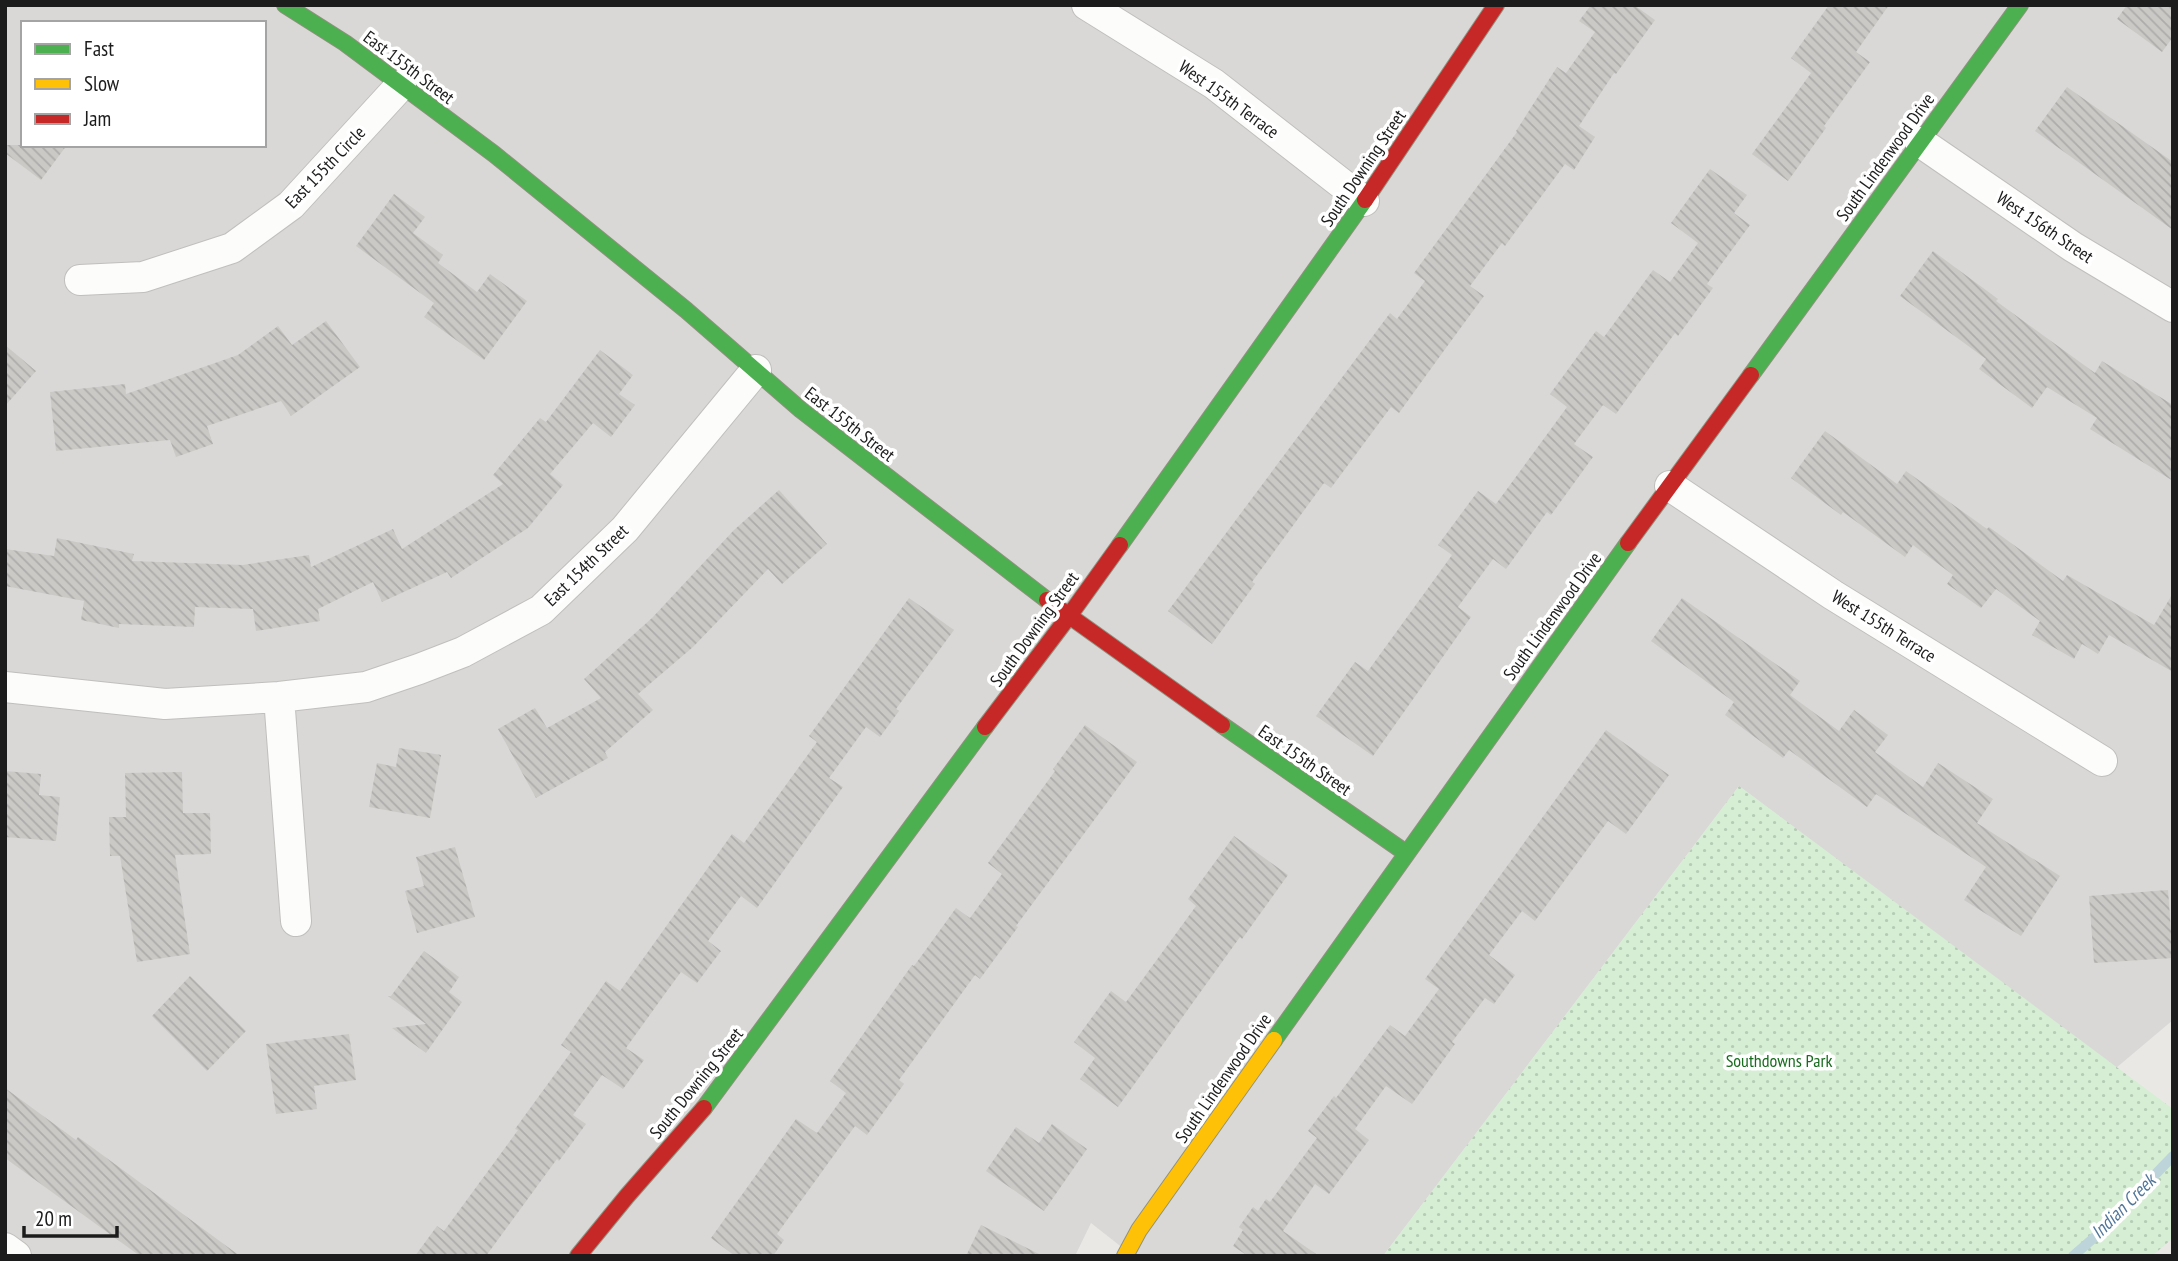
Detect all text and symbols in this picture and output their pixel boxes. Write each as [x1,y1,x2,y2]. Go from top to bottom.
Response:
legend [21,21,266,147]
street label: East 155th Street [359,25,459,109]
text: Fast [84,35,114,62]
street label: West 155th Terrace [1174,55,1284,143]
text: Slow [84,70,120,97]
street label: South Lindenwood Drive [1831,88,1939,226]
text: Jam [83,105,111,132]
street label: South Downing Street [1315,105,1411,231]
street label: East 155th Circle [280,121,370,213]
street label: West 156th Street [1992,186,2098,268]
street label: East 155th Street [800,382,900,466]
street label: East 154th Street [539,519,633,611]
street label: South Lindenwood Drive [1498,547,1606,685]
street label: South Downing Street [985,567,1083,691]
street label: West 155th Terrace [1828,585,1940,667]
street label: East 155th Street [1254,720,1356,800]
street label: South Lindenwood Drive [1170,1009,1276,1147]
street label: South Downing Street [644,1023,748,1143]
park label: Southdowns Park [1726,1049,1832,1072]
water label: Indian Creek [2086,1167,2162,1243]
scale bar [24,1194,117,1238]
text: 20 m [35,1205,72,1232]

